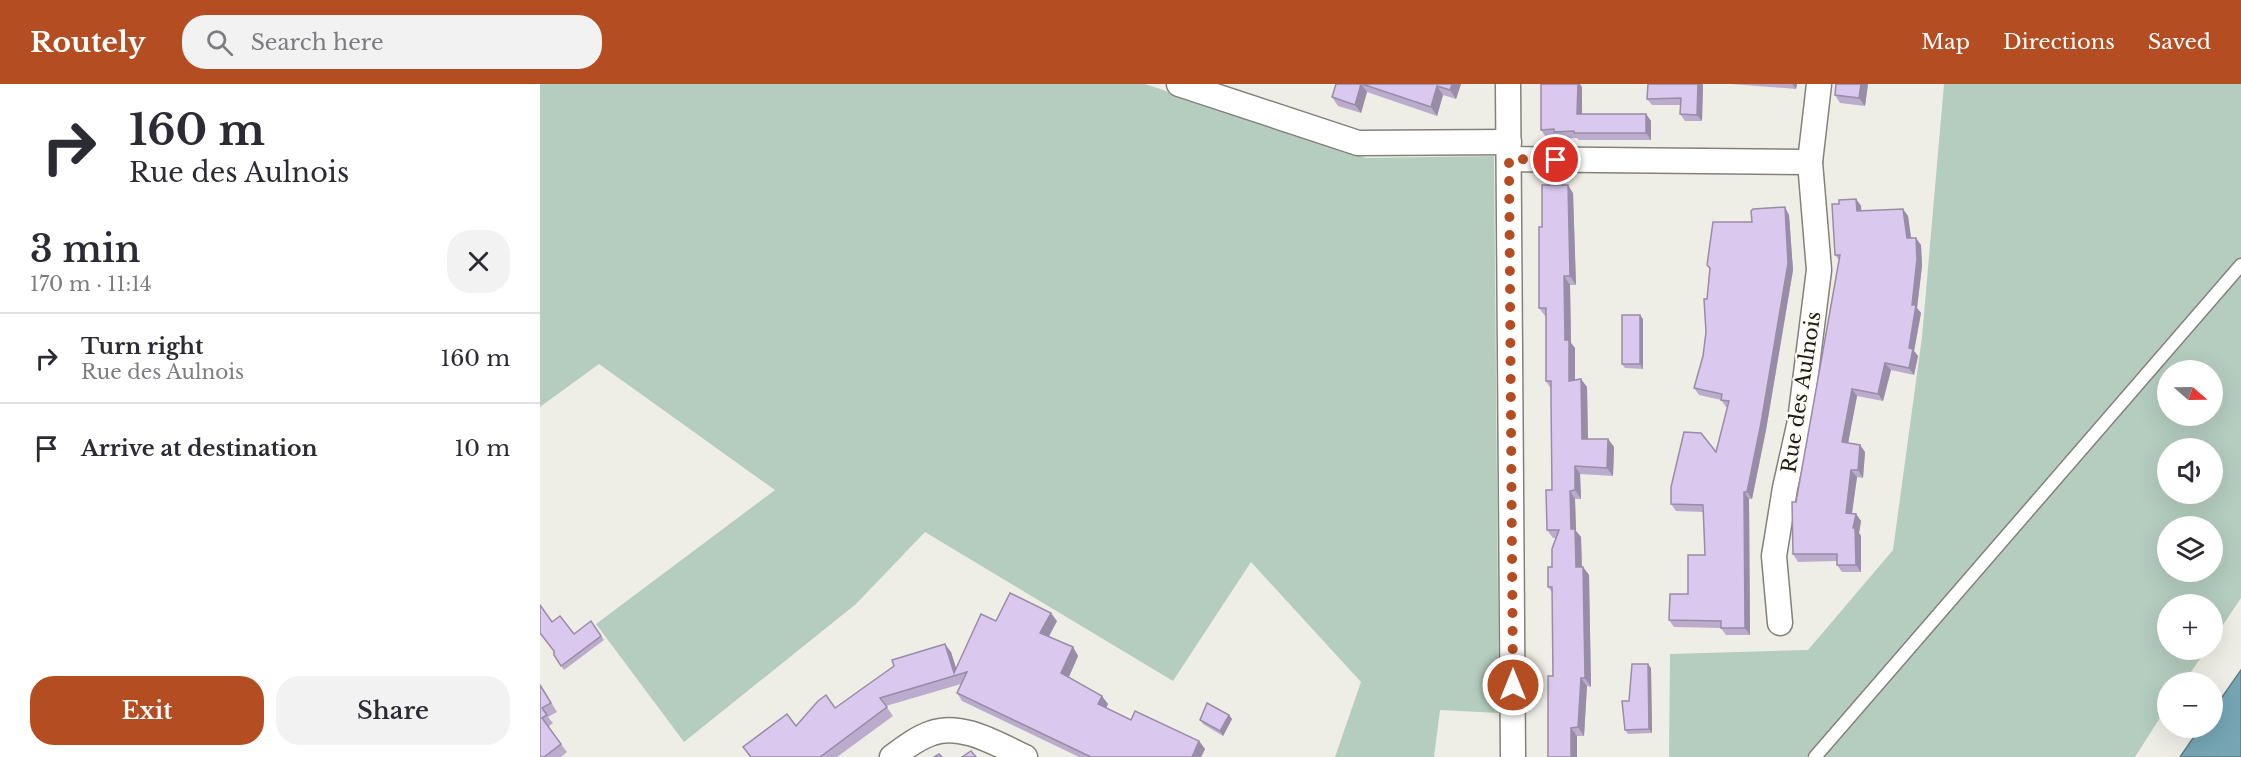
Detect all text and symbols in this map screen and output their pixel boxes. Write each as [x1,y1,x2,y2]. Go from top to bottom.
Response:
search box [182,15,602,69]
text: Routely [30,25,146,60]
icon: search [203,26,236,59]
text: Search here [251,29,384,56]
text: Map [1921,29,1970,55]
text: Directions [2003,29,2115,55]
text: Saved [2148,29,2211,55]
text: 160 m [129,104,265,156]
icon: right [30,108,108,186]
pin [1530,134,1581,185]
icon: arrive [1539,143,1572,176]
text: Rue des Aulnois [129,156,349,189]
text: 3 min [30,227,140,272]
button: close [447,230,510,293]
text: 170 m · 11:14 [30,272,152,296]
street label: Rue des Aulnois [1776,310,1826,474]
text: Turn right [81,333,203,360]
icon: right [30,342,63,375]
text: 160 m [440,345,510,372]
text: Rue des Aulnois [81,360,244,384]
north arrow [2157,360,2223,426]
map controls [2157,360,2223,738]
icon: arrive [30,432,63,465]
text: Arrive at destination [81,435,318,462]
text: 10 m [455,435,510,462]
button: sound [2157,438,2223,504]
button: layers [2157,516,2223,582]
button: + [2157,594,2223,660]
position arrow [1481,653,1545,717]
button: − [2157,672,2223,738]
button: Exit [30,676,264,745]
button: Share [276,676,510,745]

